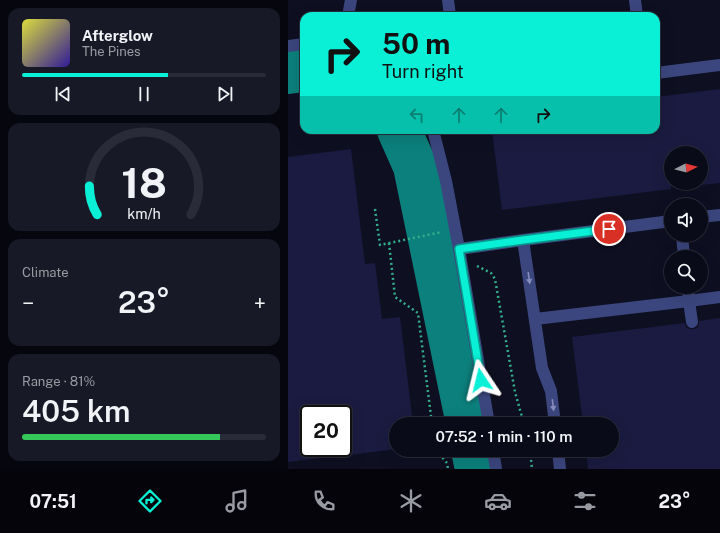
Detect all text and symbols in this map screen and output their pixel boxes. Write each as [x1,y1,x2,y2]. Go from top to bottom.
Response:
text: Afterglow [82,27,153,44]
text: 50 m [382,27,450,60]
icon: right [316,28,368,80]
text: The Pines [82,44,141,59]
text: Turn right [382,61,464,82]
icon: previous [52,83,74,105]
icon: pause [133,83,155,105]
icon: next [214,83,236,105]
icon: left [406,104,428,126]
icon: ahead [448,104,470,126]
icon: ahead [490,104,512,126]
icon: right [532,104,554,126]
north arrow [664,146,708,190]
map controls [664,146,708,294]
text: 18 [121,158,167,207]
button: sound [664,198,708,242]
text: km/h [127,204,161,221]
pin [592,212,626,246]
icon: arrive [598,218,620,240]
button: search [664,250,708,294]
text: Climate [22,265,69,280]
one-way arrow [526,272,532,284]
text: 23° [118,284,170,320]
text: − [22,290,34,316]
text: + [254,290,266,316]
position arrow [460,359,502,401]
text: Range · 81% [22,374,95,389]
text: 405 km [22,393,131,429]
one-way arrow [550,399,556,412]
speed limit sign: 20 [300,405,352,457]
text: 07:52 · 1 min · 110 m [436,428,572,445]
icon: directions [136,487,164,515]
icon: music [223,487,251,515]
icon: phone [310,487,338,515]
icon: climate [397,487,425,515]
icon: car [484,487,512,515]
icon: filters [571,487,599,515]
text: 07:51 [30,491,77,512]
text: 23° [658,491,690,512]

